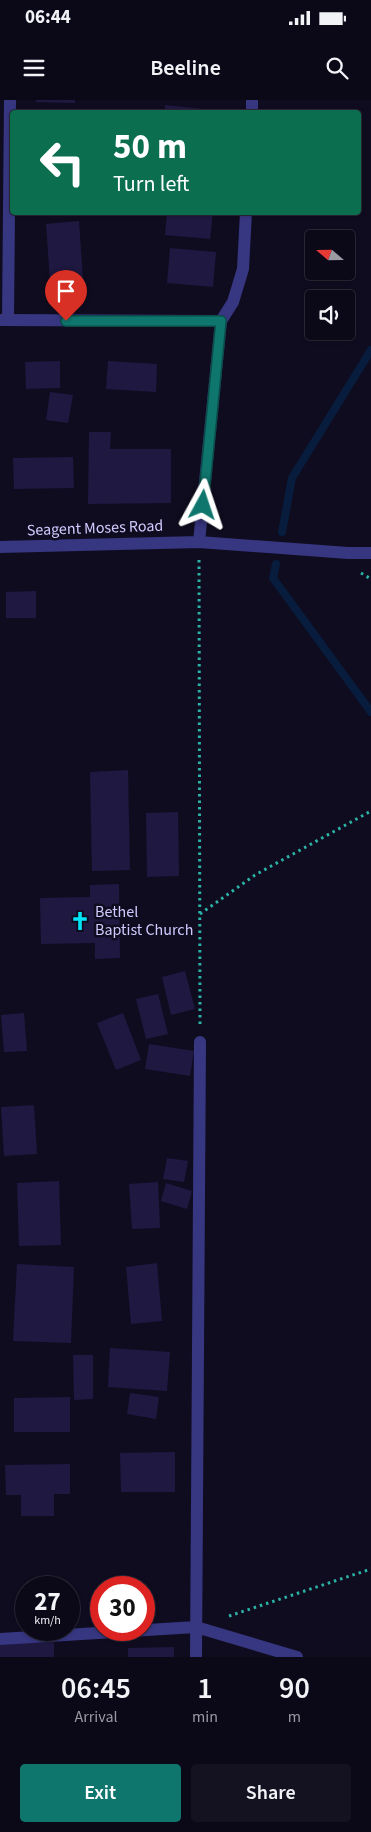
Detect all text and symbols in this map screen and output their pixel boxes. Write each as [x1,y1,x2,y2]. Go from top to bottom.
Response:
text: 06:44 [25,4,71,31]
text: Beeline [150,52,221,84]
icon: menu [20,54,48,82]
icon: search [323,54,351,82]
text: 50 m [113,122,187,172]
icon: left [30,130,95,195]
text: Turn left [113,168,189,200]
north arrow [305,230,355,280]
map controls [305,230,355,340]
pin [45,270,87,321]
icon: arrive [52,277,80,305]
button: sound [305,290,355,340]
position arrow [176,478,228,530]
street label: Seagent Moses Road [26,515,164,541]
place label: Bethel Baptist Church [95,901,193,941]
church icon: Bethel Baptist Church [69,910,91,932]
speed limit sign: 30 [90,1576,155,1641]
text: 27 [34,1584,61,1620]
text: km/h [34,1612,61,1629]
text: 06:45 [61,1667,131,1710]
text: 1 [197,1667,213,1710]
text: 90 [279,1667,310,1710]
text: Arrival [75,1706,118,1728]
text: min [192,1706,218,1728]
text: m [288,1706,301,1728]
button: Exit [20,1764,181,1822]
button: Share [191,1764,351,1822]

